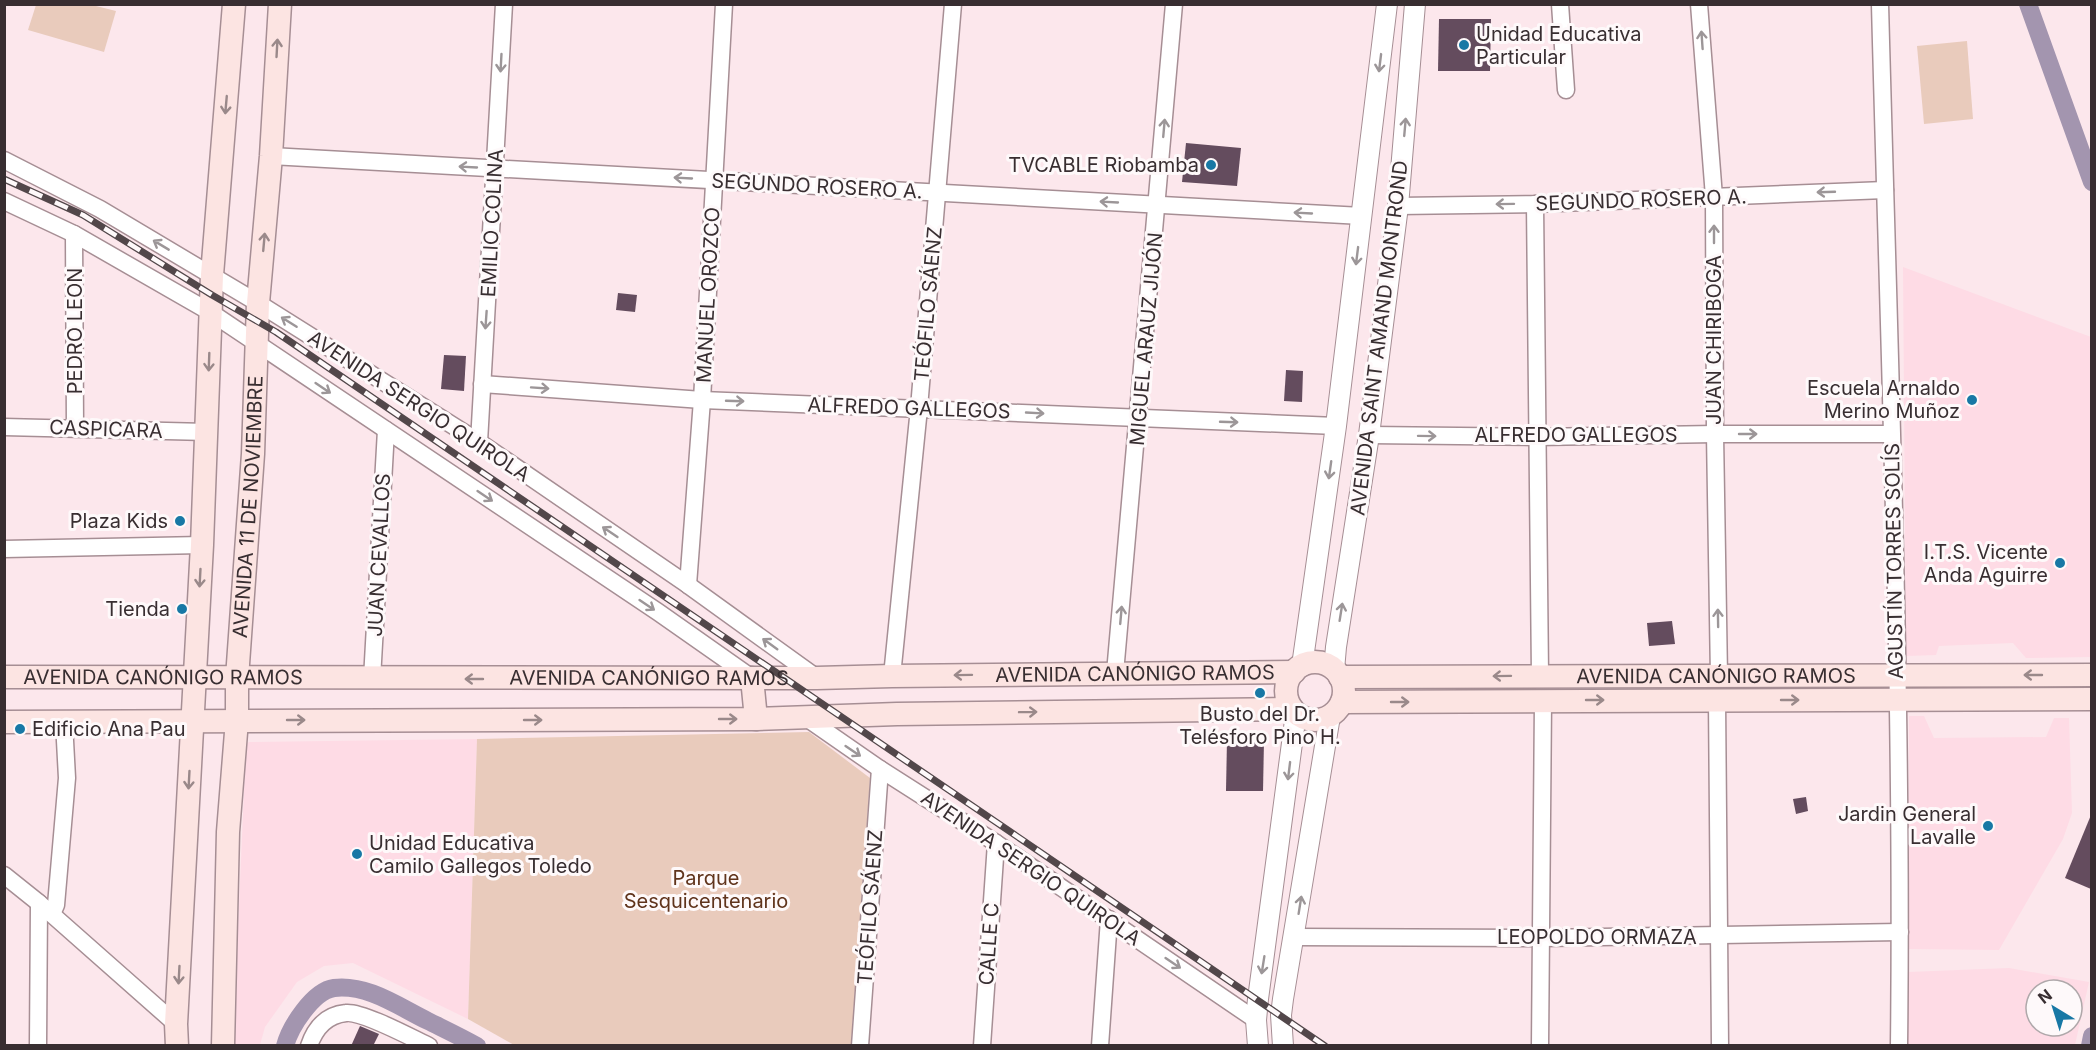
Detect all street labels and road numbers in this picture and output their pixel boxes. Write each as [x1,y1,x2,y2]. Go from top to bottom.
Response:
street label: EMILIO COLINA [476,148,508,298]
street label: AVENIDA SAINT AMAND MONTROND [1345,159,1413,517]
street label: SEGUNDO ROSERO A. [711,168,923,204]
street label: SEGUNDO ROSERO A. [1535,184,1747,216]
street label: MANUEL OROZCO [691,206,725,384]
street label: TEÓFILO SÁENZ [908,225,947,382]
street label: MIGUEL ARAUZ JIJÓN [1124,231,1167,447]
street label: JUAN CHIRIBOGA [1702,255,1726,425]
street label: PEDRO LEON [63,268,87,394]
street label: AVENIDA SERGIO QUIROLA [304,325,535,487]
street label: AVENIDA 11 DE NOVIEMBRE [228,375,268,639]
street label: ALFREDO GALLEGOS [807,392,1011,424]
street label: CASPICARA [49,415,163,443]
street label: ALFREDO GALLEGOS [1474,423,1678,447]
street label: AGUSTÍN TORRES SOLÍS [1879,443,1908,679]
street label: JUAN CEVALLOS [363,473,395,637]
street label: AVENIDA CANÓNIGO RAMOS [995,660,1275,687]
street label: AVENIDA CANÓNIGO RAMOS [1576,663,1856,688]
street label: AVENIDA CANÓNIGO RAMOS [23,664,303,689]
street label: AVENIDA CANÓNIGO RAMOS [509,665,789,690]
street label: AVENIDA SERGIO QUIROLA [917,785,1145,951]
street label: TEÓFILO SÁENZ [852,829,887,985]
street label: CALLE C [974,902,1004,986]
street label: LEOPOLDO ORMAZA [1497,925,1697,949]

